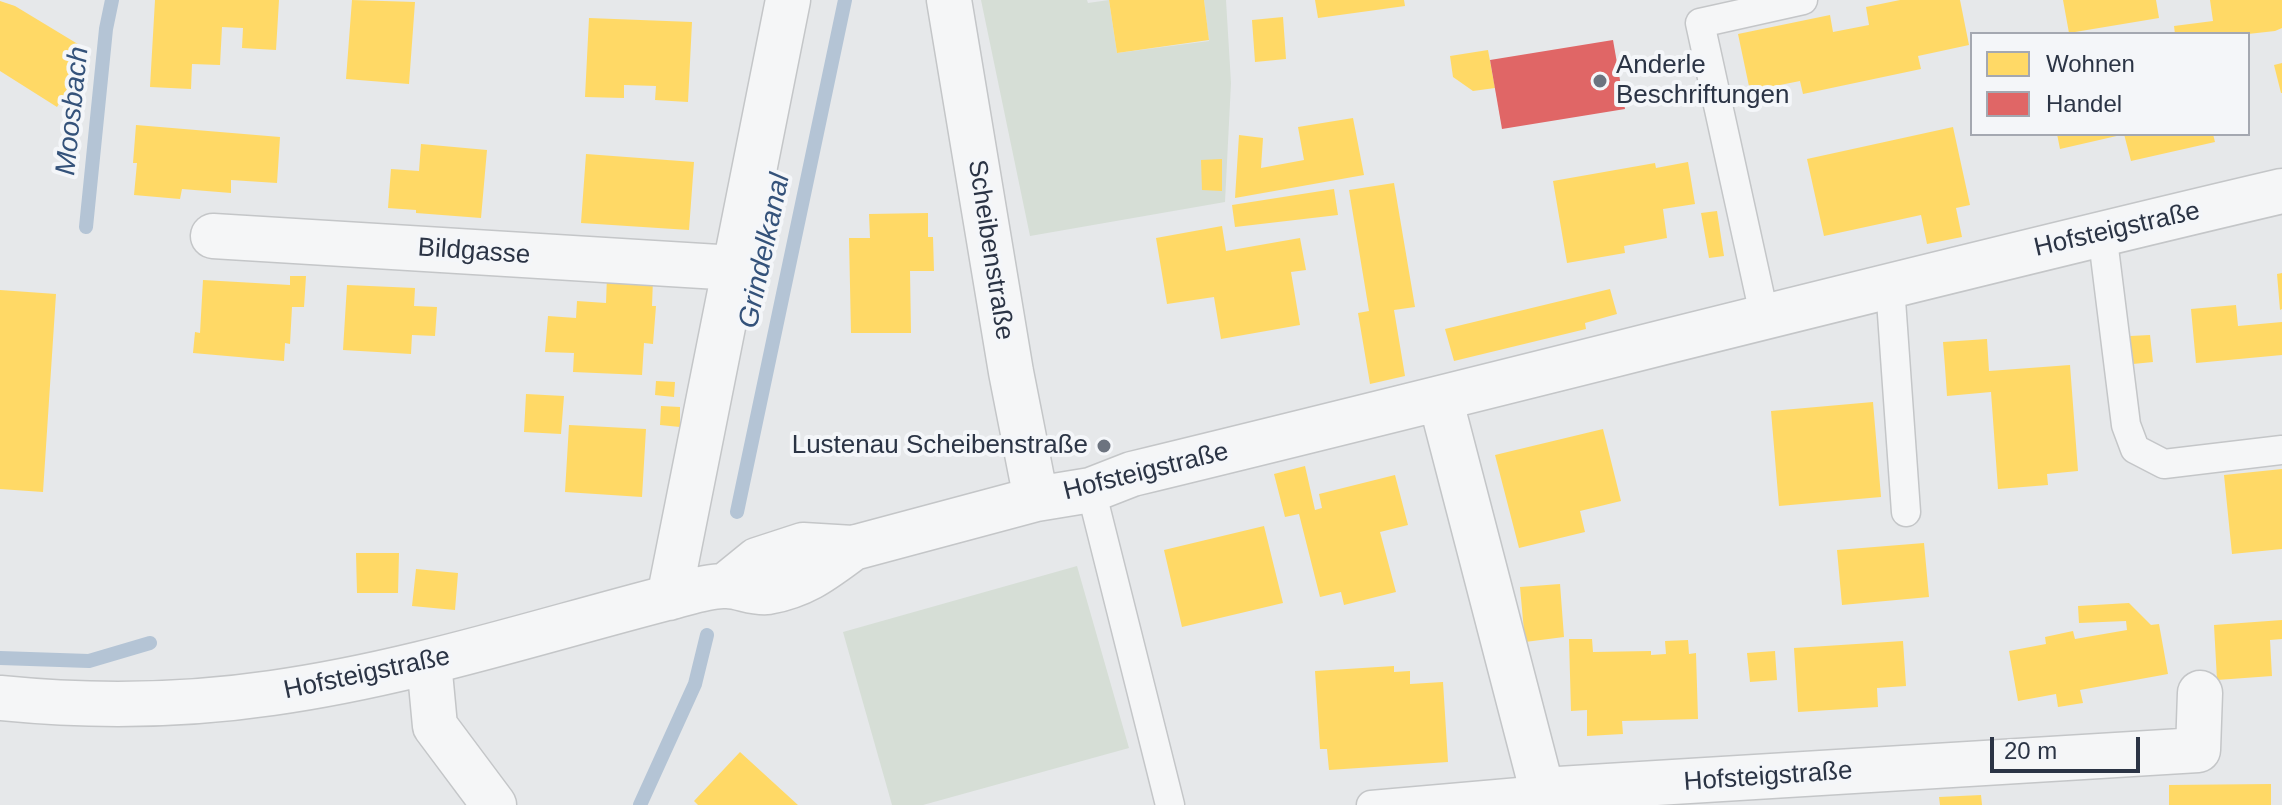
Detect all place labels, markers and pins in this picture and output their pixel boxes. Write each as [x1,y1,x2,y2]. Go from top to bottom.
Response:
place label: Anderle Beschriftungen [1616,50,1789,112]
marker: Anderle Beschriftungen [1591,72,1609,90]
place label: Lustenau Scheibenstraße [792,430,1088,462]
marker: Lustenau Scheibenstraße [1095,437,1113,455]

